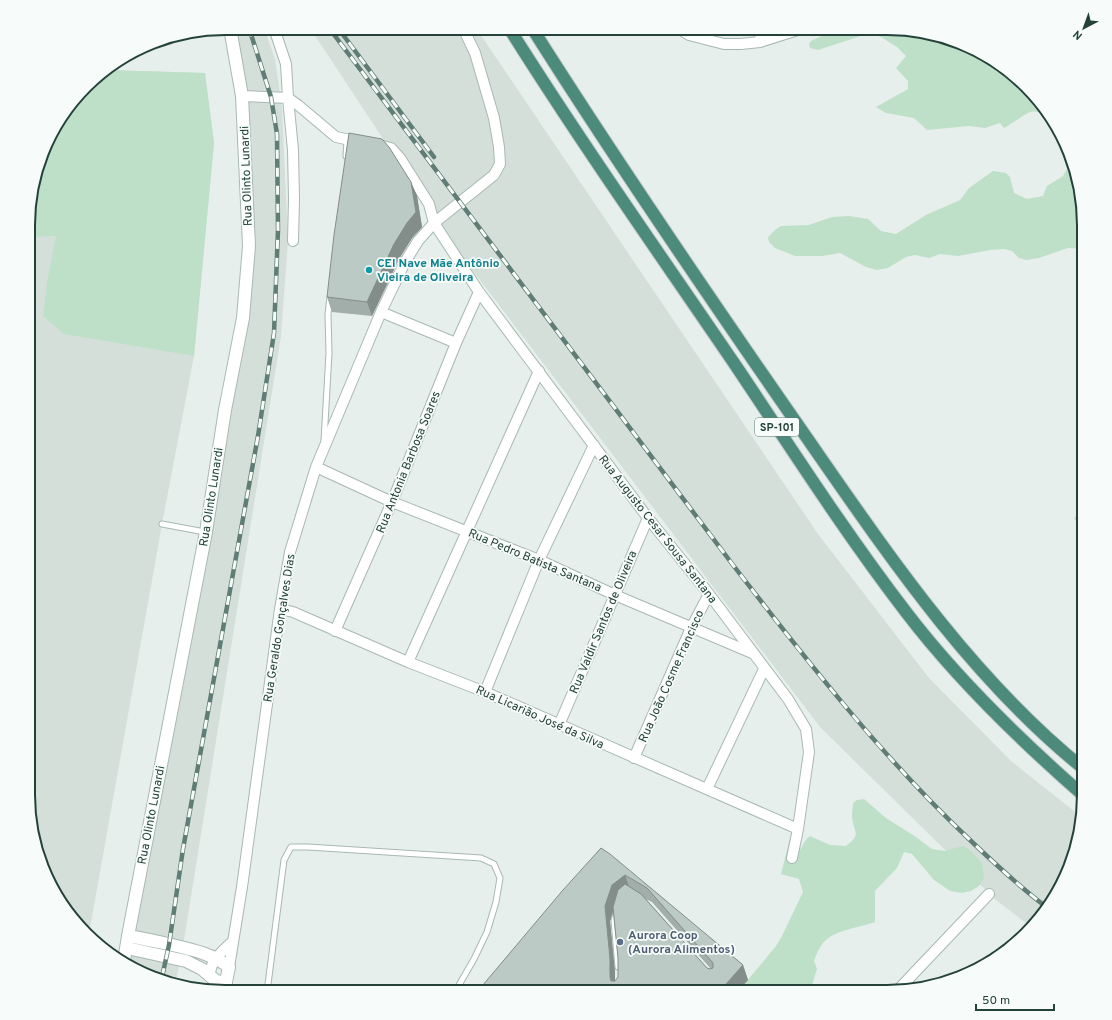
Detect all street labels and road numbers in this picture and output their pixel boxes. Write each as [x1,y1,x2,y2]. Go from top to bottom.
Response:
street label: Rua Olinto Lunardi [237,126,257,226]
street label: Rua Antonia Barbosa Soares [373,389,445,536]
road number: SP-101 [755,418,799,436]
street label: Rua Olinto Lunardi [196,446,228,548]
street label: Rua Augusto Cesar Sousa Santana [594,452,720,607]
street label: Rua Pedro Batista Santana [465,526,604,596]
street label: Rua Valdir Santos de Oliveira [566,548,641,696]
street label: Rua Geraldo Gonçalves Dias [260,553,300,703]
street label: Rua João Cosme Francisco [635,607,709,745]
street label: Rua Licarião José da Silva [473,682,606,753]
street label: Rua Olinto Lunardi [135,764,169,866]

